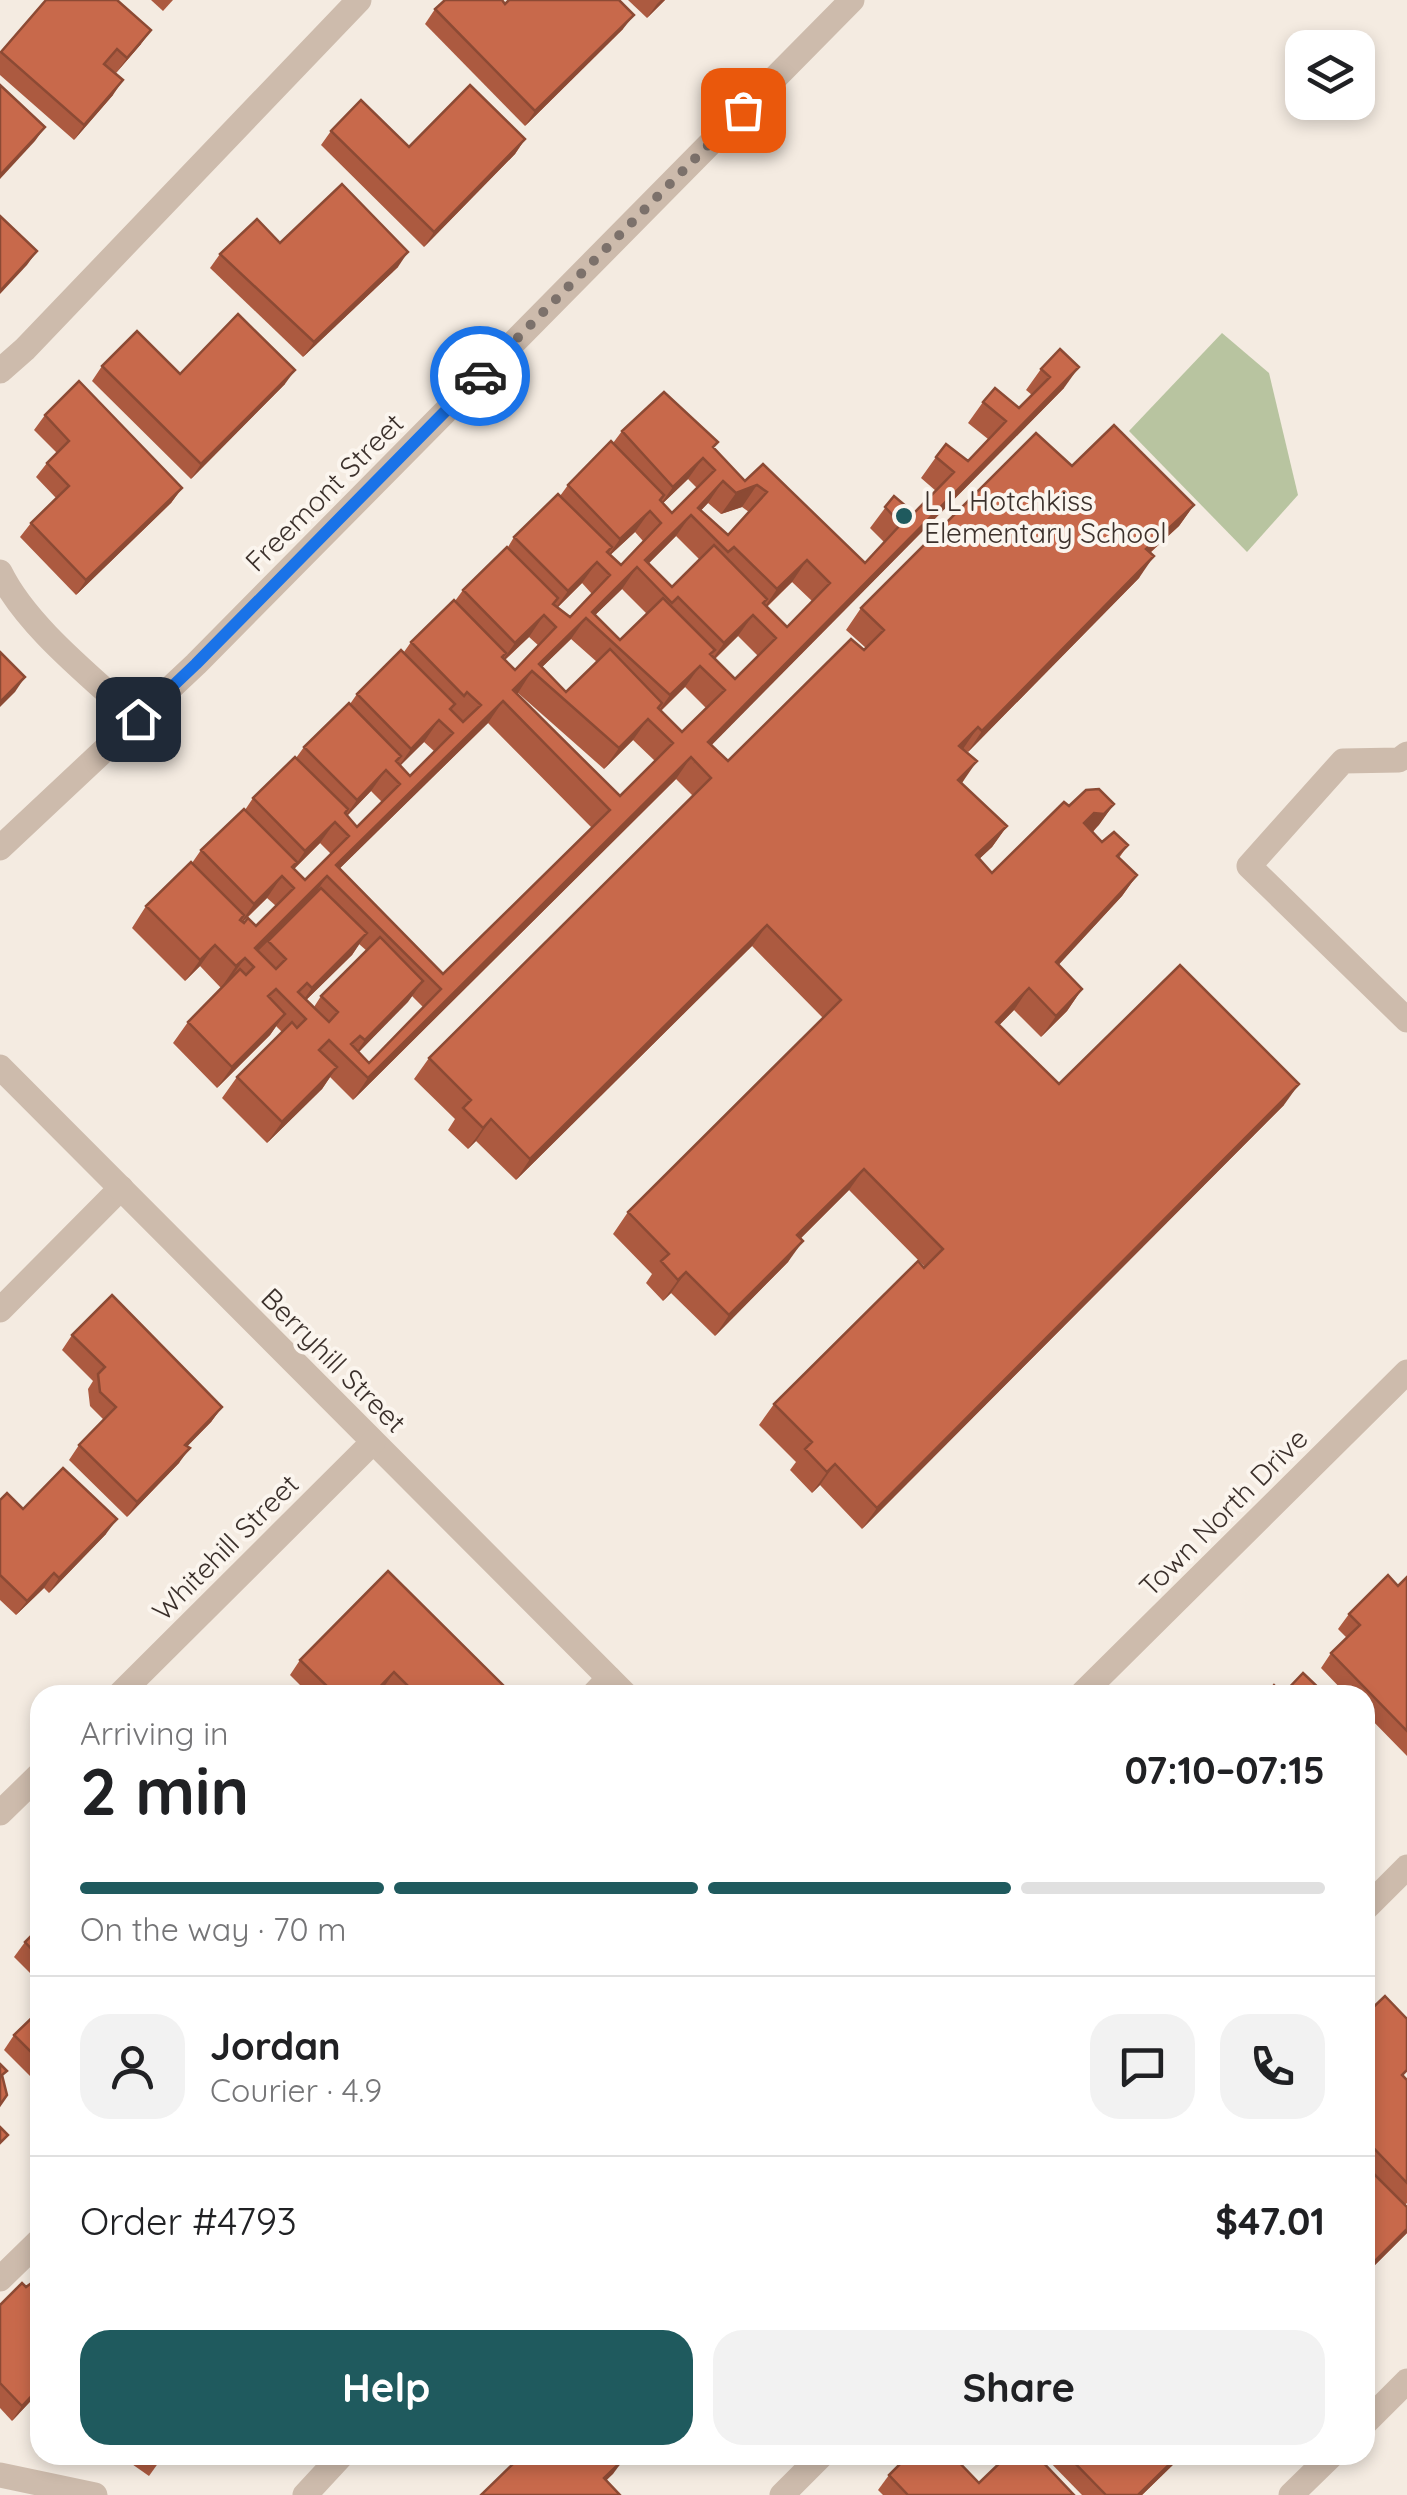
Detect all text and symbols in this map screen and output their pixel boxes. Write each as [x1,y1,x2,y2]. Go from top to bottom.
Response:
map controls [1285,30,1375,120]
button: layers [1285,30,1375,120]
pin [701,68,786,153]
icon: bag [716,83,771,138]
courier [430,326,530,426]
icon: car [453,349,508,404]
street label: Freemont Street [237,405,411,579]
place label: L L Hotchkiss Elementary School [924,483,1167,550]
marker: L L Hotchkiss Elementary School [893,505,915,527]
pin [96,677,181,762]
icon: home [111,692,166,747]
street label: Berryhill Street [254,1280,414,1440]
street label: Town North Drive [1131,1420,1315,1604]
street label: Whitehill Street [144,1466,306,1628]
text: Arriving in [80,1713,229,1753]
text: 07:10–07:15 [1125,1746,1325,1794]
text: 2 min [80,1750,249,1831]
text: On the way · 70 m [80,1909,346,1949]
button: person [80,2014,185,2119]
button: chat [1090,2014,1195,2119]
button: phone [1220,2014,1325,2119]
text: Jordan [210,2022,341,2070]
text: Courier · 4.9 [210,2070,382,2110]
text: Order #4793 [80,2197,297,2245]
text: $47.01 [1215,2197,1325,2245]
button: Help [80,2330,693,2445]
button: Share [713,2330,1325,2445]

